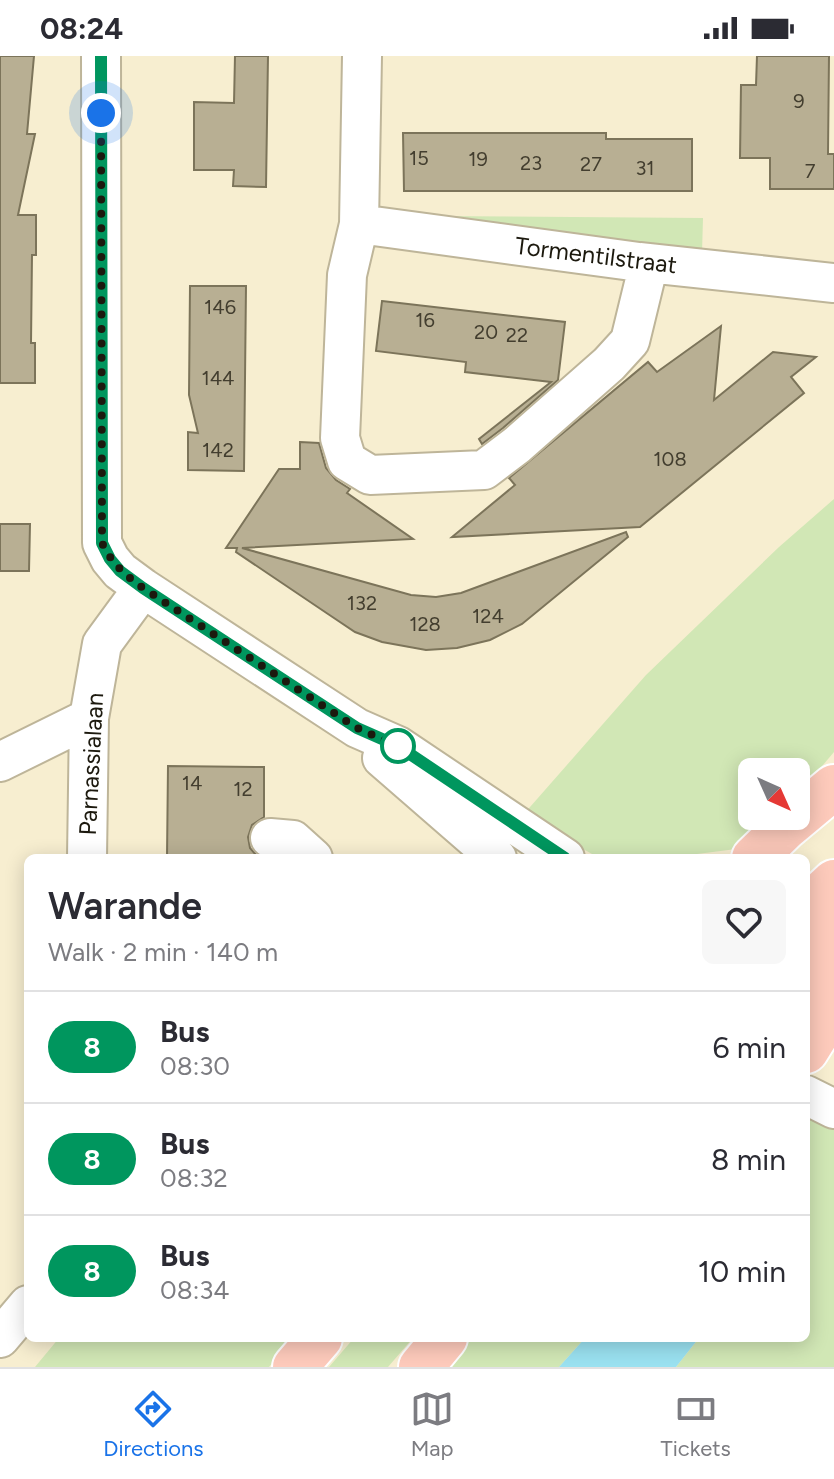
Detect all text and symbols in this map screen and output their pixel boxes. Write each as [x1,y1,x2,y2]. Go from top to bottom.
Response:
text: 08:24 [40,10,123,47]
house number: 9 [793,89,805,113]
your location [81,93,121,133]
house number: 15 [409,146,429,170]
house number: 19 [468,147,488,171]
house number: 23 [520,151,542,175]
house number: 27 [580,152,602,176]
house number: 31 [635,156,655,180]
house number: 7 [805,159,816,183]
street label: Tormentilstraat [514,231,678,279]
house number: 146 [204,295,236,319]
house number: 16 [415,308,435,332]
house number: 20 [474,320,498,344]
house number: 22 [506,323,528,347]
house number: 144 [201,366,235,390]
house number: 142 [202,438,234,462]
house number: 108 [653,447,687,471]
house number: 132 [347,591,377,615]
house number: 124 [472,604,504,628]
house number: 128 [409,612,441,636]
street label: Parnassialaan [73,692,109,836]
unlabelled marker [381,729,415,763]
north arrow [738,758,810,830]
map controls [738,758,810,830]
house number: 14 [182,771,202,795]
house number: 12 [233,777,253,801]
button: heart [702,880,786,964]
text: Warande [48,883,202,929]
text: Walk · 2 min · 140 m [48,936,278,968]
text: Bus [160,1013,209,1050]
text: 6 min [712,1029,786,1066]
text: 8 [83,1030,101,1064]
text: 08:30 [160,1050,230,1082]
text: Bus [160,1125,209,1162]
text: 8 min [711,1141,786,1178]
text: 8 [83,1142,101,1176]
text: 08:32 [160,1162,228,1194]
text: Bus [160,1237,209,1274]
text: 10 min [698,1253,786,1290]
text: 8 [83,1254,101,1288]
text: 08:34 [160,1274,230,1306]
tab: Directions [103,1387,204,1462]
tab: Map [410,1387,454,1462]
tab: Tickets [661,1387,731,1462]

